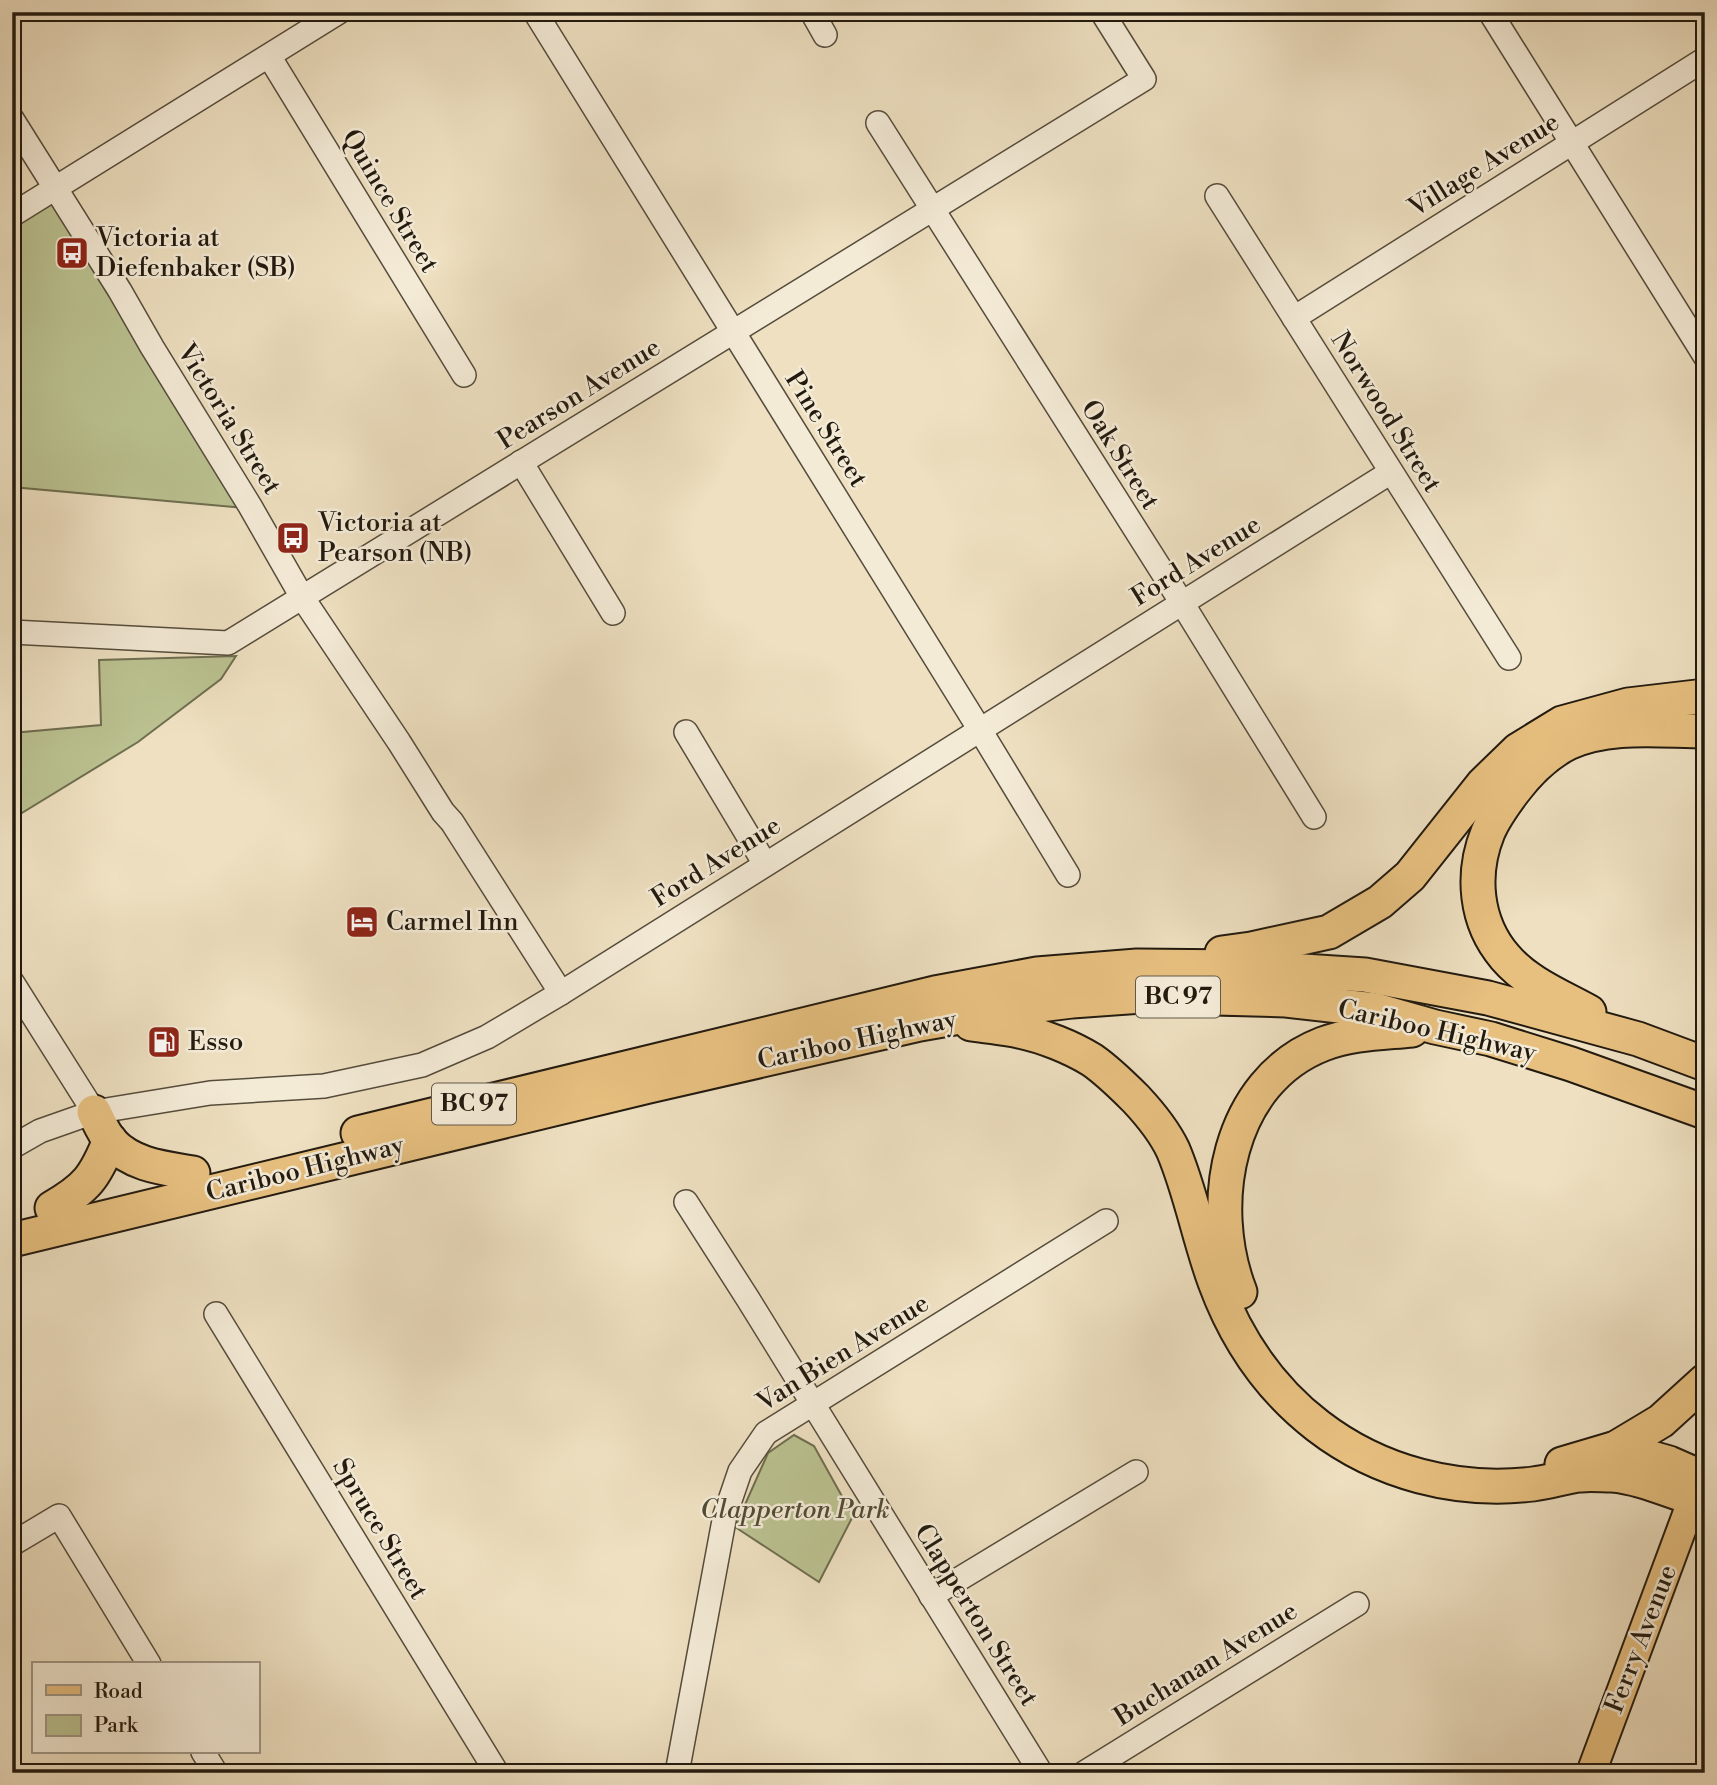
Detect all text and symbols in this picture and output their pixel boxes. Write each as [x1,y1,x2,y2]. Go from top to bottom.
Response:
street label: Village Avenue [1402,106,1565,225]
street label: Quince Street [335,124,445,278]
place label: Victoria at Diefenbaker (SB) [95,222,296,284]
bus stop icon: Victoria at Diefenbaker (SB) [53,234,91,272]
street label: Norwood Street [1324,326,1448,498]
street label: Pearson Avenue [492,331,666,457]
street label: Victoria Street [169,337,288,500]
street label: Pine Street [778,365,874,493]
street label: Oak Street [1074,394,1166,516]
place label: Victoria at Pearson (NB) [317,507,472,569]
street label: Ford Avenue [1125,509,1267,613]
bus stop icon: Victoria at Pearson (NB) [274,519,312,557]
street label: Ford Avenue [645,810,787,914]
hotel icon: Carmel Inn [343,903,381,941]
place label: Carmel Inn [386,906,519,938]
road number: BC 97 [1136,976,1220,1017]
street label: Cariboo Highway [1335,993,1540,1069]
street label: Cariboo Highway [755,1003,960,1077]
fuel station icon: Esso [145,1023,183,1061]
place label: Esso [188,1026,243,1058]
road number: BC 97 [432,1084,516,1124]
street label: Cariboo Highway [203,1129,408,1209]
street label: Van Bien Avenue [750,1287,935,1419]
street label: Spruce Street [325,1453,435,1605]
park label: Clapperton Park [700,1494,890,1526]
street label: Clapperton Street [907,1518,1045,1712]
street label: Ferry Avenue [1598,1560,1684,1718]
street label: Buchanan Avenue [1108,1595,1303,1734]
legend [32,1662,259,1754]
text: Road [94,1679,143,1705]
text: Park [94,1713,139,1739]

